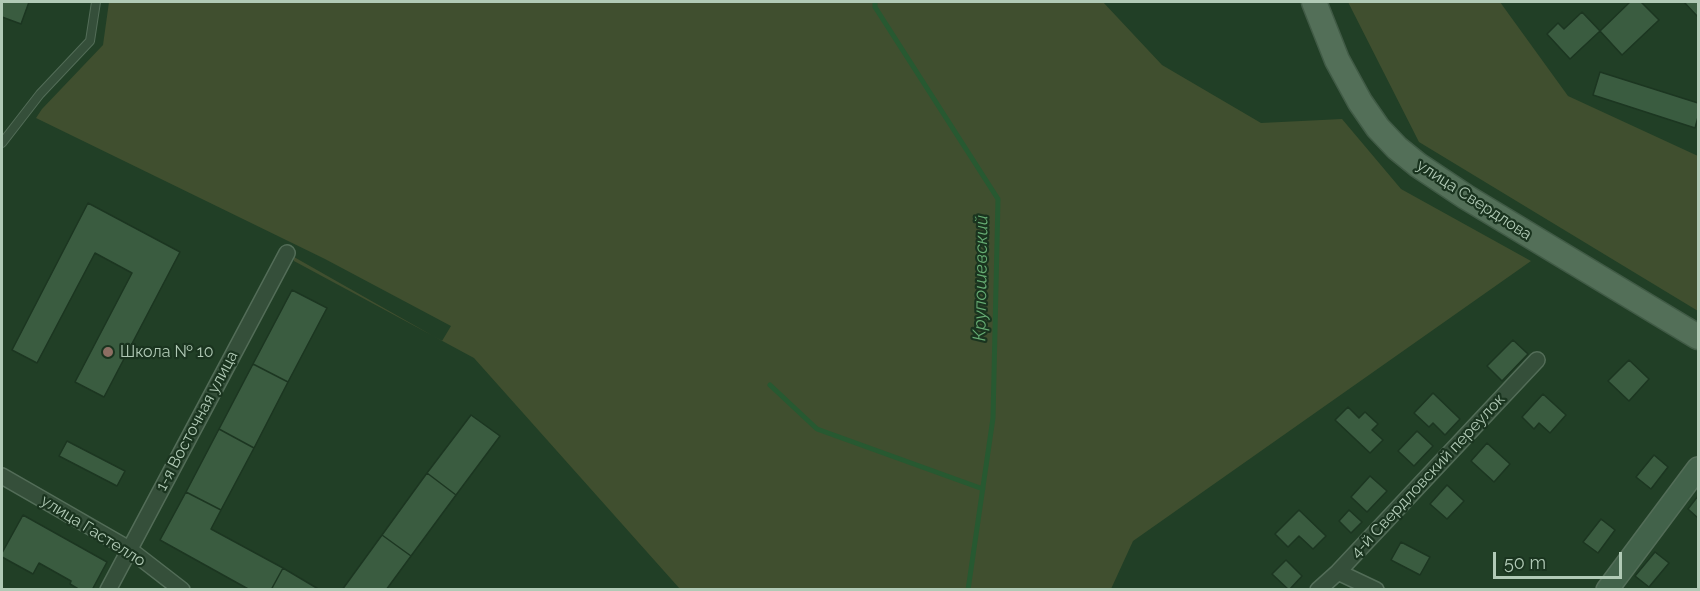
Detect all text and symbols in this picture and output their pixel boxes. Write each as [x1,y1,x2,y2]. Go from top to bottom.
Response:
street label: улица Свердлова [1413,156,1535,244]
water label: Крупошевский [969,215,993,341]
place label: Школа № 10 [120,342,213,362]
marker: Школа № 10 [101,345,115,359]
street label: 1-я Восточная улица [152,348,242,494]
street label: 4-й Свердловский переулок [1347,390,1509,562]
street label: улица Гастелло [37,491,149,571]
scale bar [1496,540,1625,578]
text: 50 m [1504,552,1546,573]

